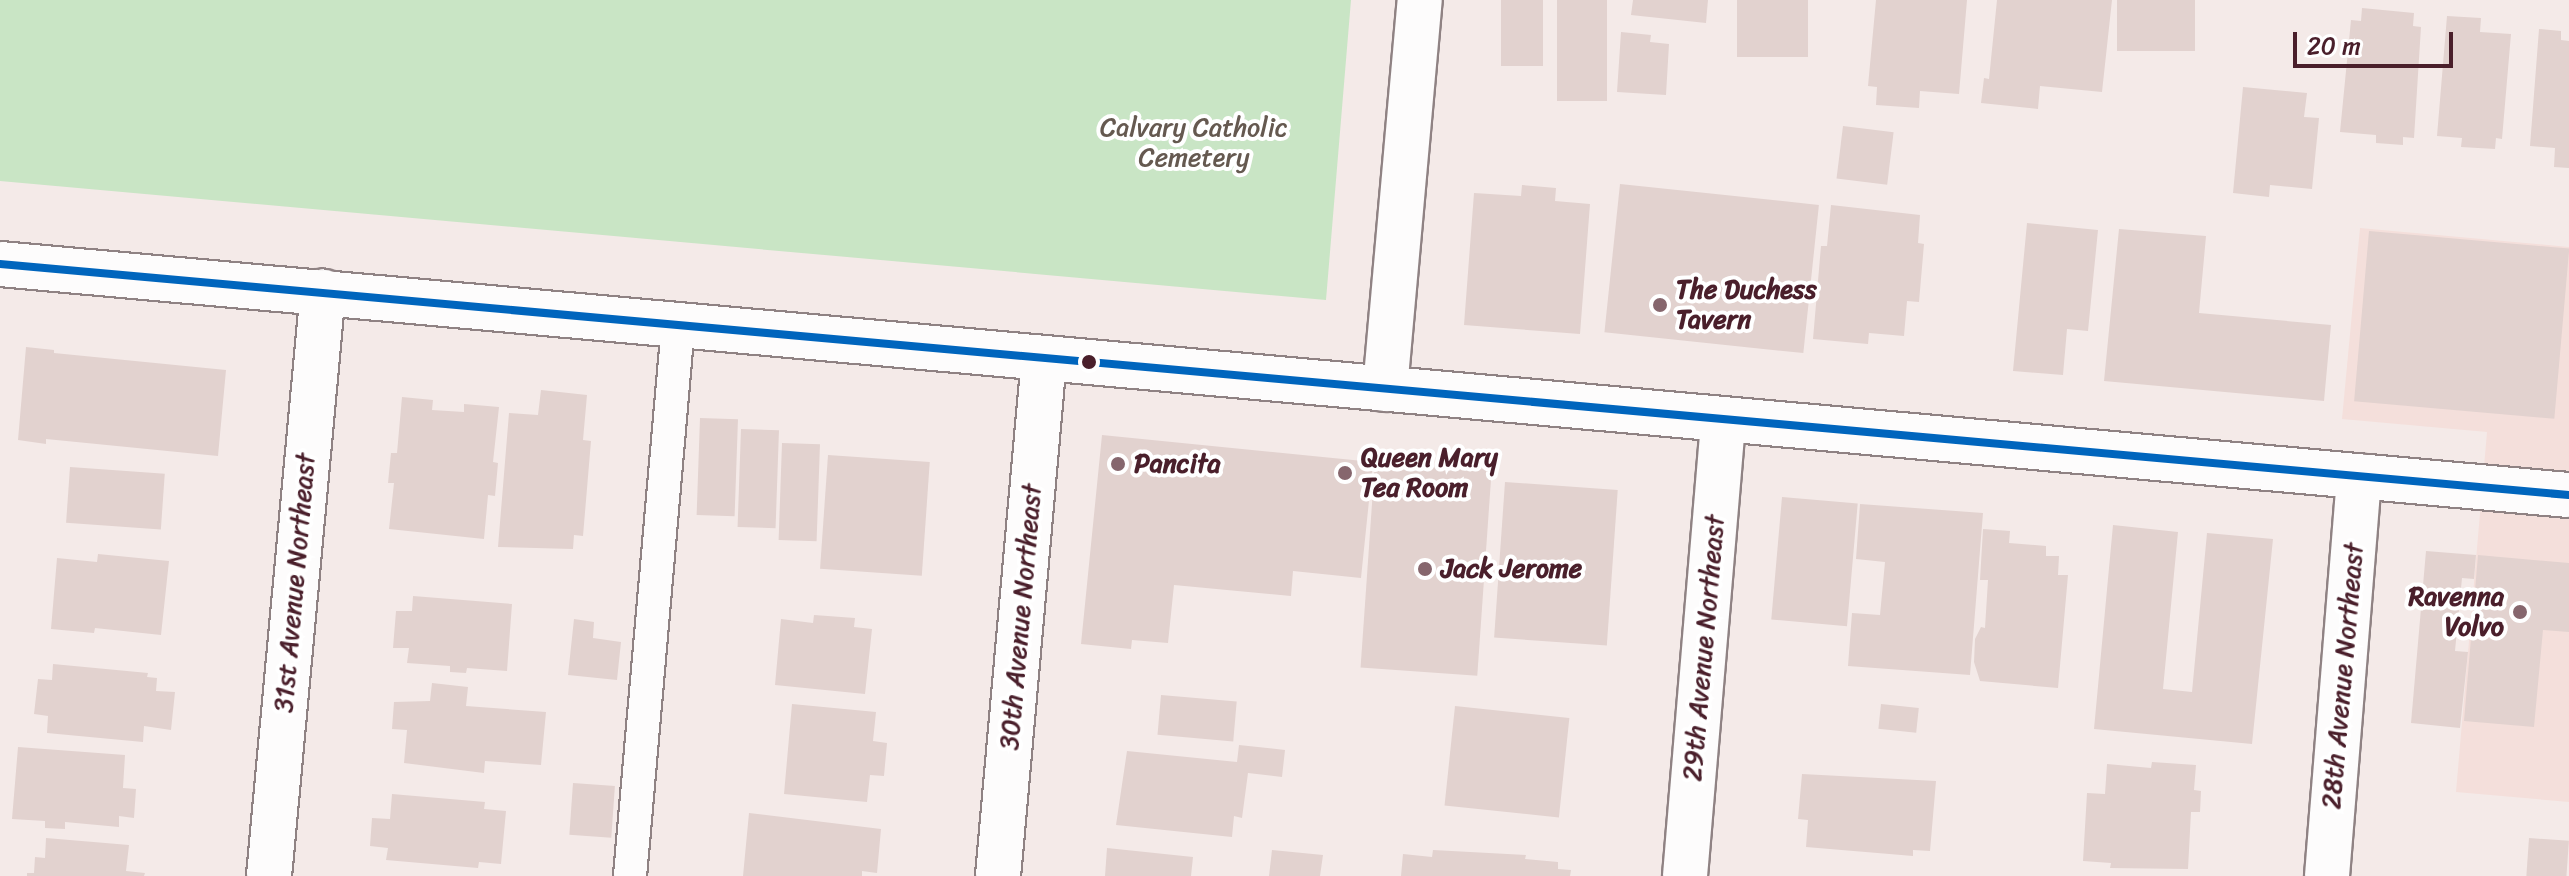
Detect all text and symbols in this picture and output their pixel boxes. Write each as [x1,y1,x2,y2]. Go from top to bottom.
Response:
scale bar [2297,16,2457,66]
text: 20 m [2307,25,2361,67]
park label: Calvary Catholic Cemetery [1100,112,1288,174]
place label: The Duchess Tavern [1676,274,1816,336]
marker: The Duchess Tavern [1651,296,1669,314]
unlabelled marker [1081,354,1097,370]
place label: Queen Mary Tea Room [1361,442,1497,504]
place label: Pancita [1134,448,1221,480]
street label: 31st Avenue Northeast [268,451,322,715]
marker: Pancita [1109,455,1127,473]
marker: Queen Mary Tea Room [1336,464,1354,482]
street label: 30th Avenue Northeast [994,482,1048,752]
street label: 29th Avenue Northeast [1677,513,1731,783]
street label: 28th Avenue Northeast [2316,541,2370,811]
place label: Jack Jerome [1441,553,1582,585]
marker: Jack Jerome [1416,560,1434,578]
place label: Ravenna Volvo [2409,581,2504,642]
marker: Ravenna Volvo [2511,603,2529,621]

